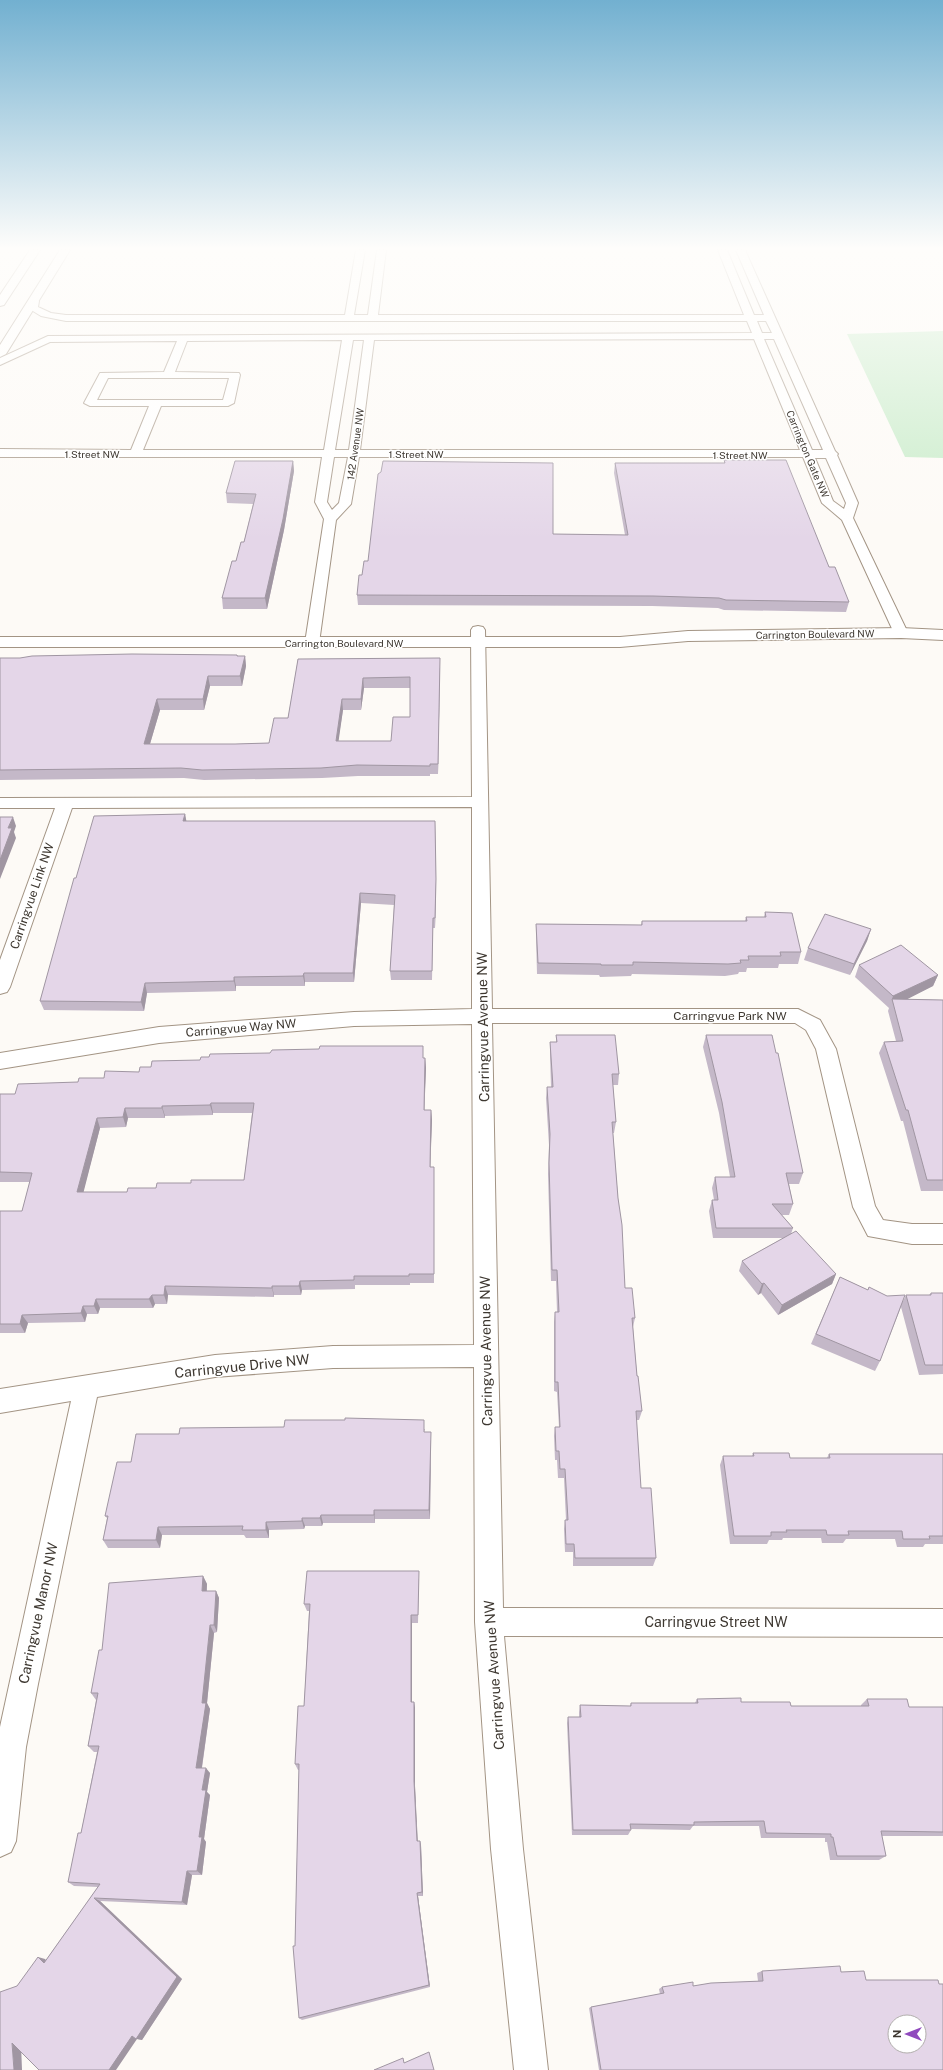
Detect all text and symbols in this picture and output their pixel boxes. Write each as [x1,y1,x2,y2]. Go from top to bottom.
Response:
street label: 142 Avenue NW [344,407,366,481]
street label: Carrington Gate NW [784,408,832,500]
street label: 1 Street NW [64,448,120,460]
street label: 1 Street NW [388,448,444,460]
street label: 1 Street NW [712,449,768,461]
street label: Carrington Boulevard NW [756,627,875,641]
street label: Carrington Boulevard NW [285,637,404,649]
street label: Carringvue Link NW [7,841,57,951]
street label: Carringvue Avenue NW [474,951,492,1102]
street label: Carringvue Park NW [673,1009,787,1023]
street label: Carringvue Way NW [185,1016,298,1040]
street label: Carringvue Avenue NW [477,1275,495,1426]
street label: Carringvue Drive NW [174,1351,311,1381]
street label: Carringvue Manor NW [15,1540,61,1685]
street label: Carringvue Avenue NW [481,1599,507,1751]
street label: Carringvue Street NW [644,1614,788,1630]
north arrow [887,2014,927,2054]
text: N [891,2030,903,2038]

